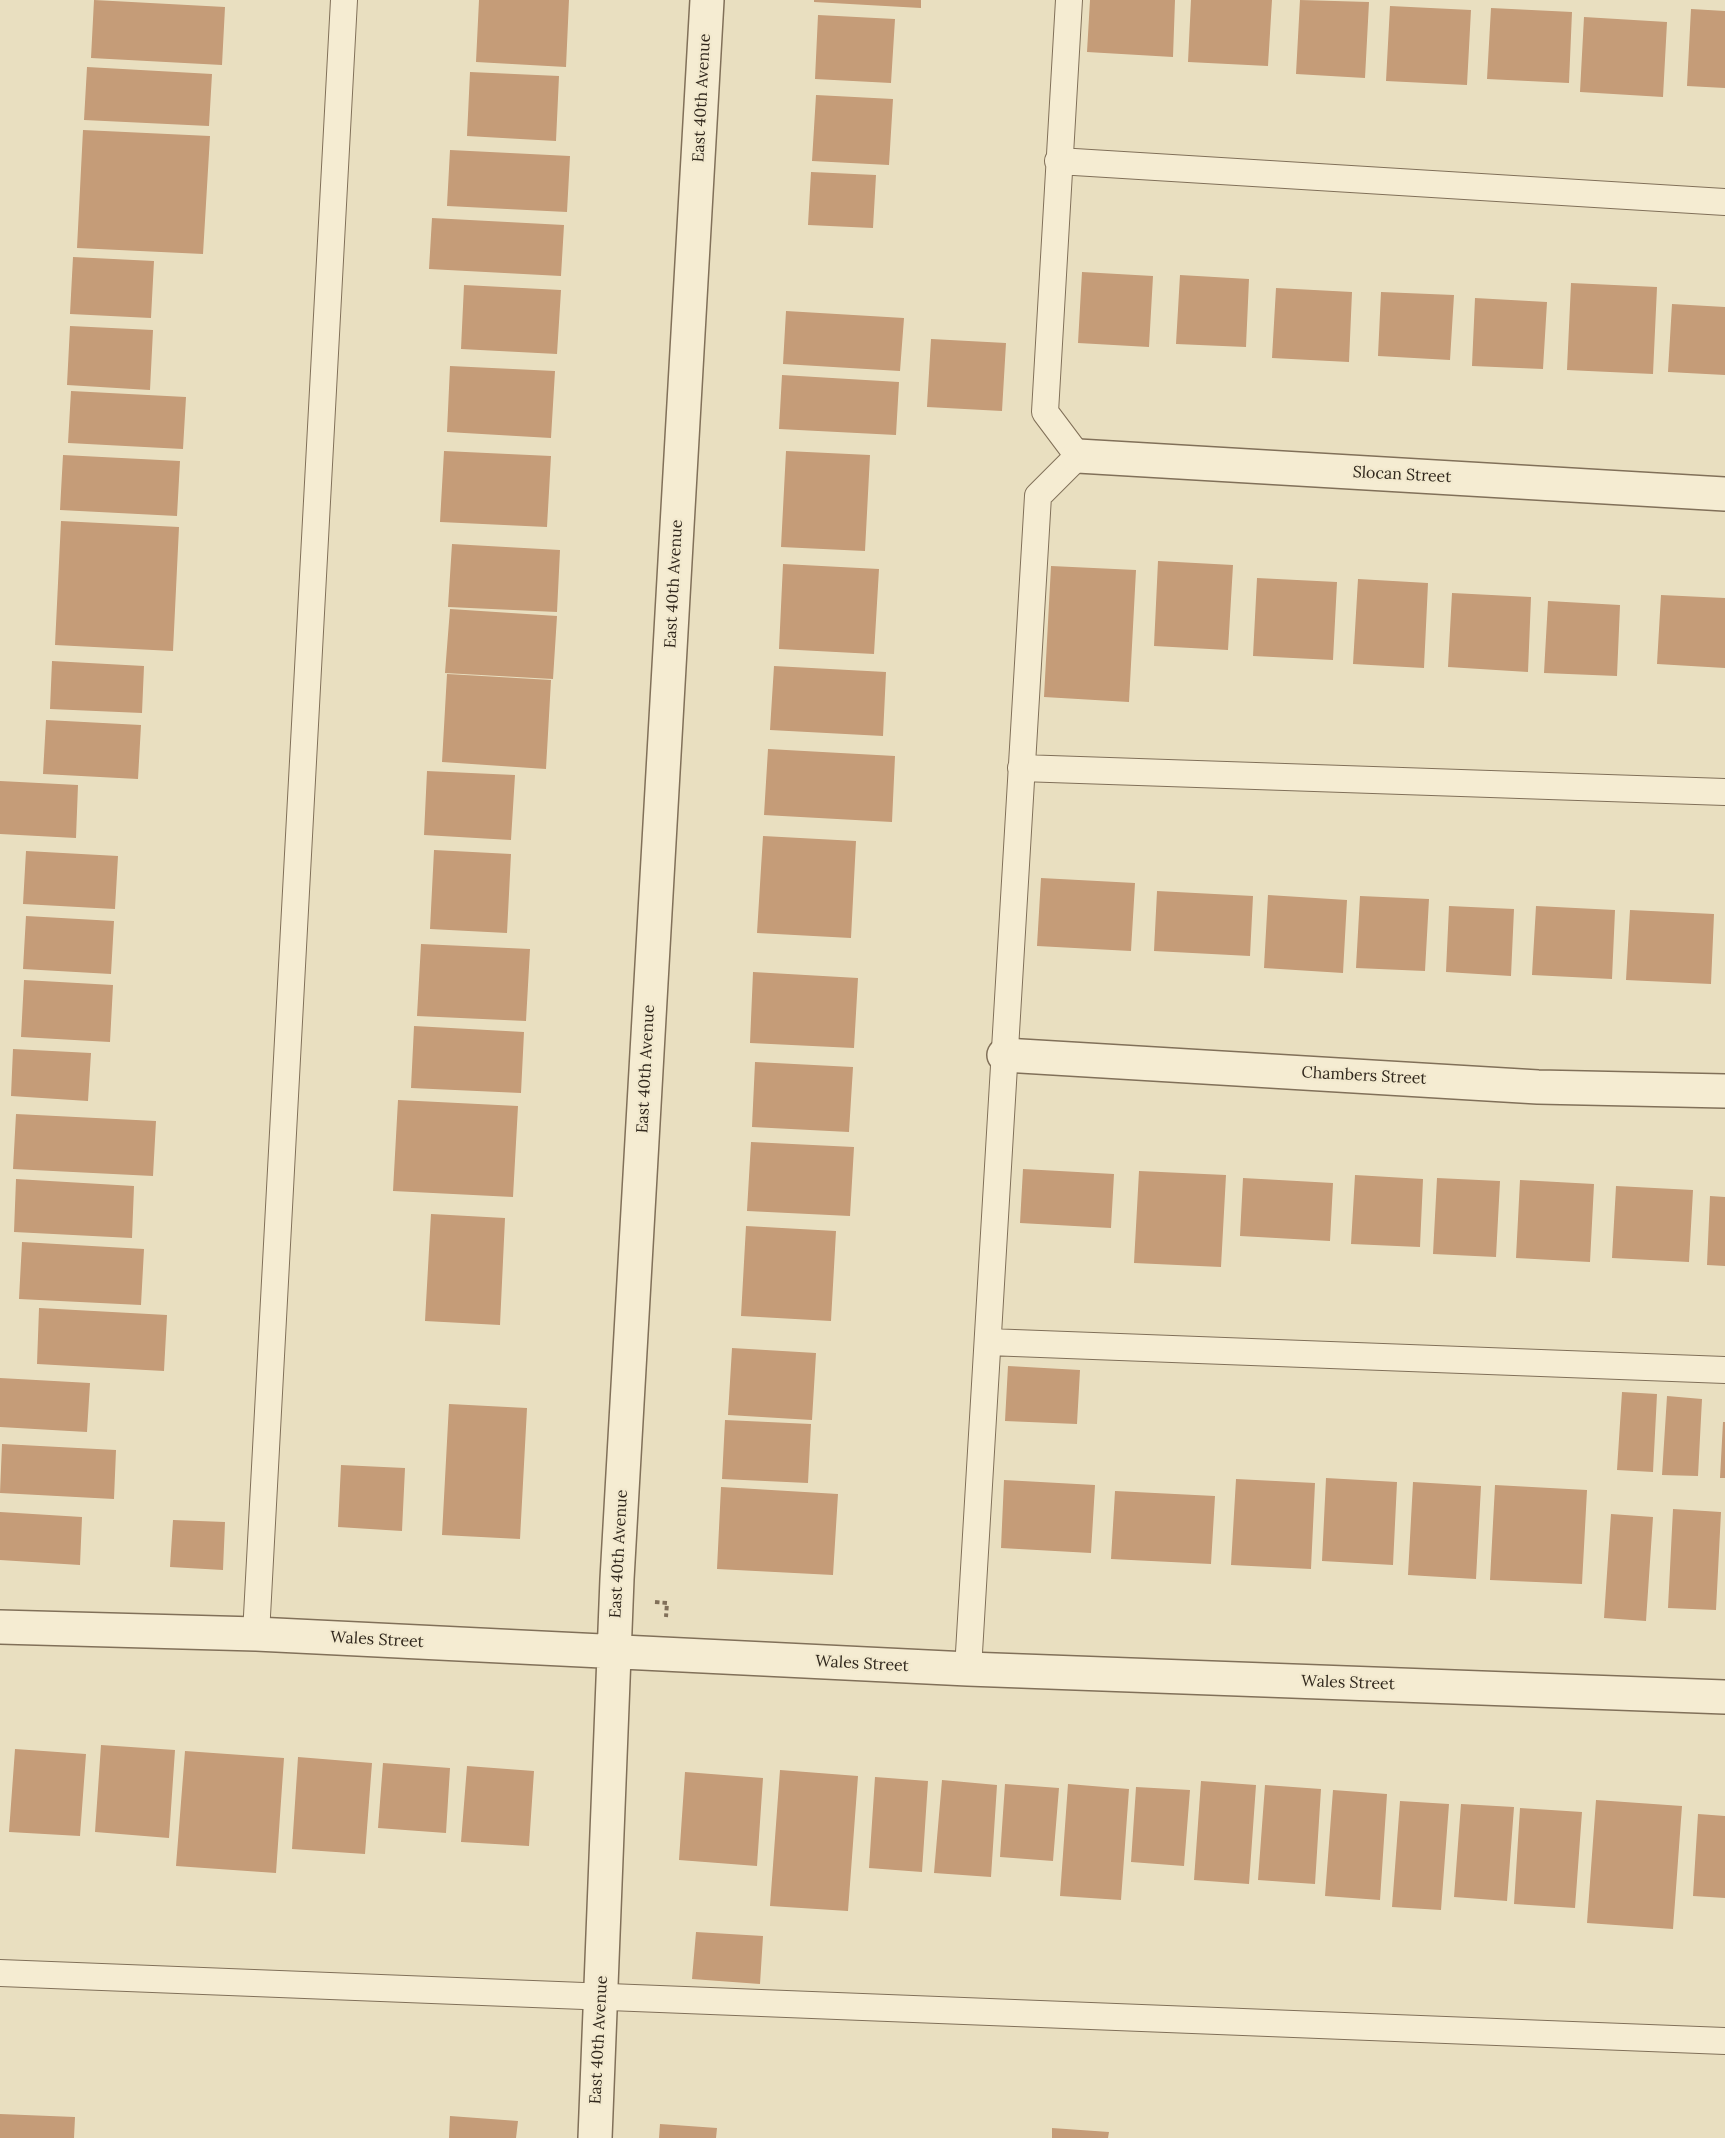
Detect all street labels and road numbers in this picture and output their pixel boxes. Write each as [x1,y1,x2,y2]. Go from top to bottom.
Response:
street label: East 40th Avenue [689,33,715,163]
street label: Slocan Street [1352,463,1452,487]
street label: East 40th Avenue [661,519,687,649]
street label: East 40th Avenue [633,1004,659,1134]
street label: Chambers Street [1301,1063,1427,1089]
street label: East 40th Avenue [606,1489,632,1619]
street label: Wales Street [330,1628,424,1652]
street label: Wales Street [815,1652,909,1676]
street label: Wales Street [1301,1672,1395,1694]
street label: East 40th Avenue [586,1975,612,2105]

